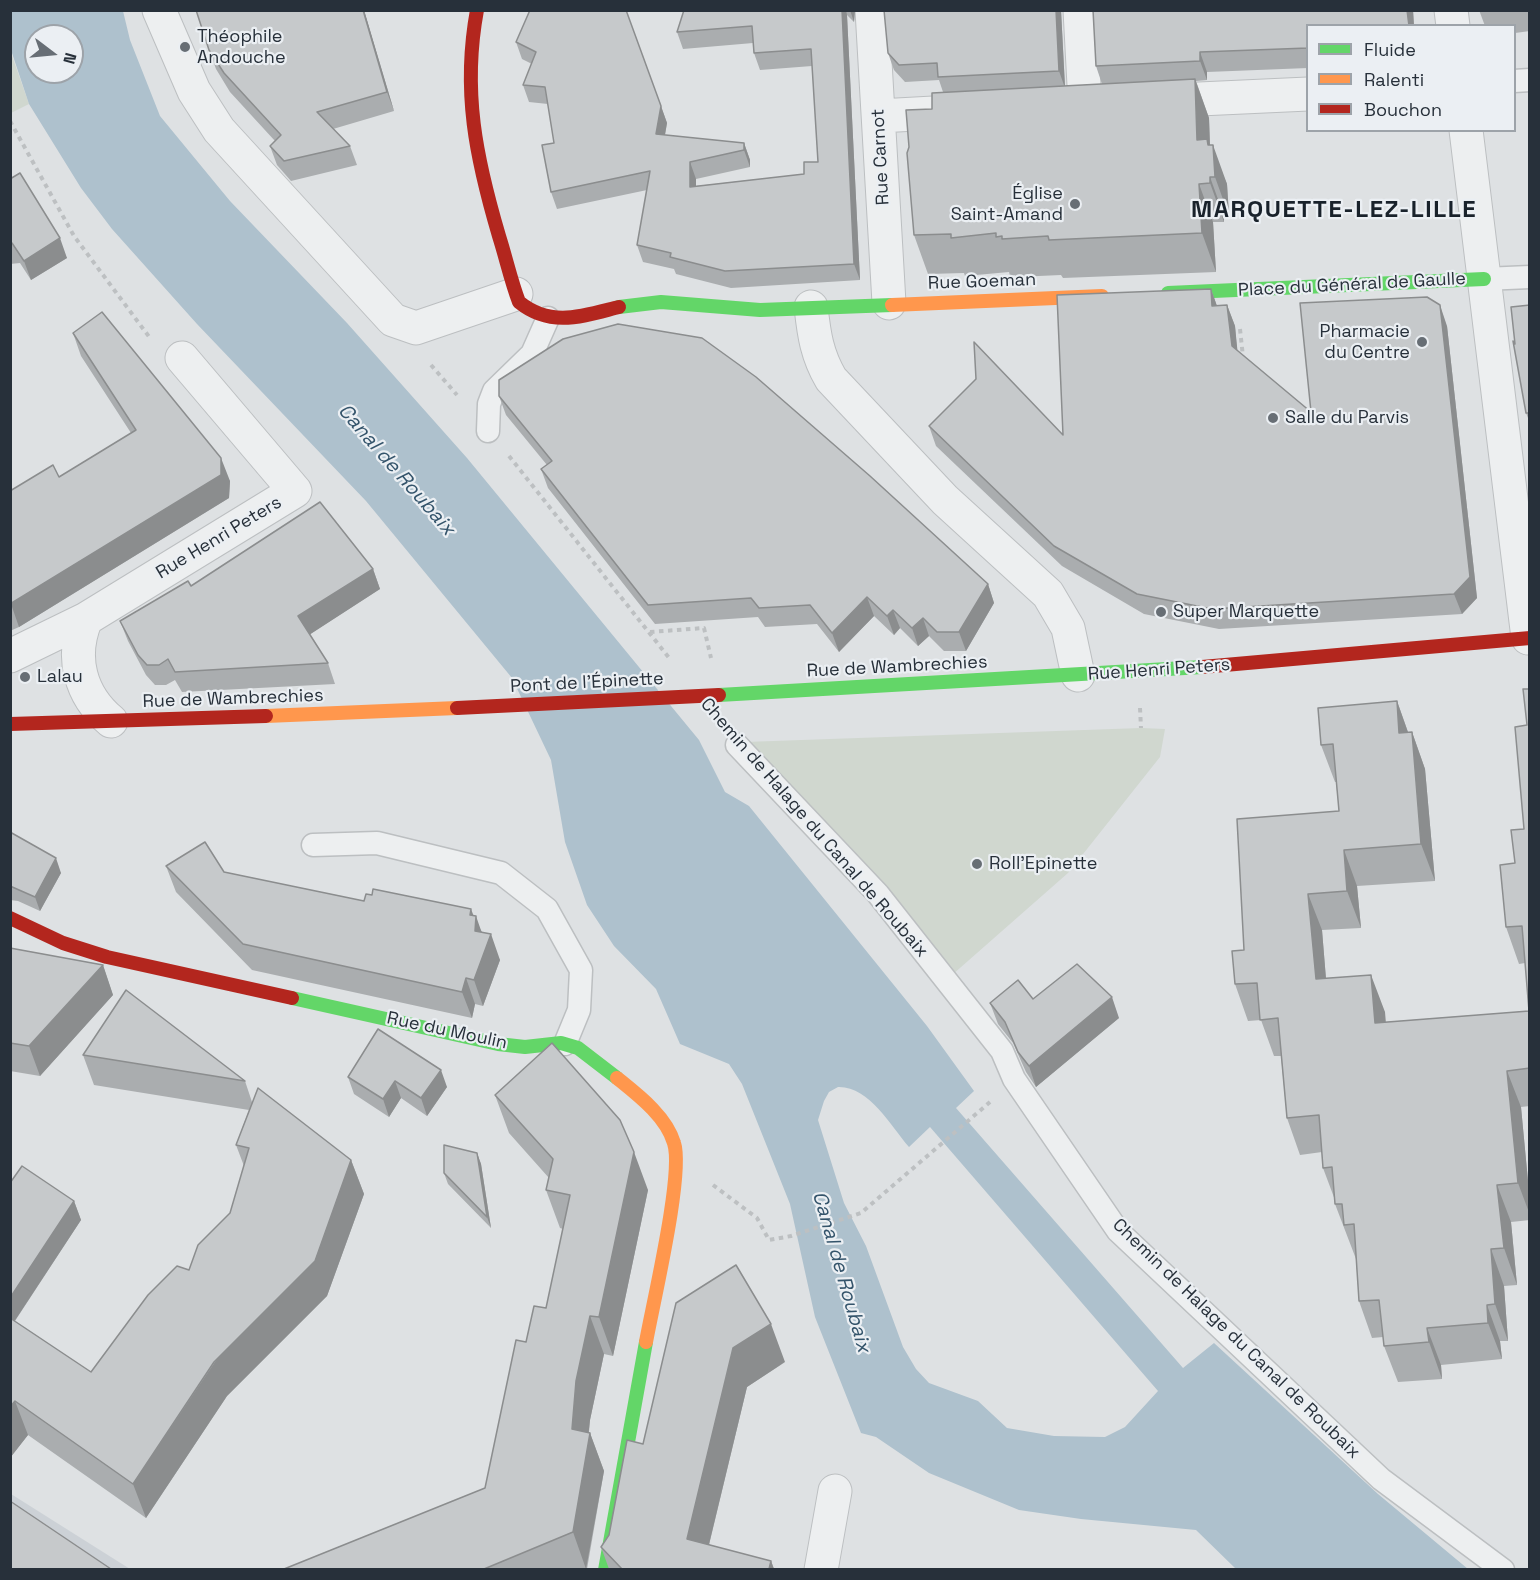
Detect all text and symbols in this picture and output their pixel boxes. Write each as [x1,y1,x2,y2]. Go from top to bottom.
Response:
north arrow [24,24,84,84]
legend [1306,24,1516,132]
place label: Théophile Andouche [197,26,286,68]
text: Fluide [1364,38,1416,61]
marker: Théophile Andouche [178,40,192,54]
text: N [58,50,81,67]
text: Ralenti [1364,68,1424,91]
text: Bouchon [1364,98,1442,121]
street label: Rue Carnot [868,108,894,206]
place label: Église Saint-Amand [951,183,1063,226]
district label: MARQUETTE-LEZ-LILLE [1191,196,1477,224]
marker: Église Saint-Amand [1068,197,1082,211]
street label: Place du Général de Gaulle [1238,268,1466,302]
street label: Rue Goeman [928,269,1036,295]
place label: Pharmacie du Centre [1320,321,1410,364]
marker: Pharmacie du Centre [1415,335,1429,349]
water label: Canal de Roubaix [332,399,460,541]
place label: Salle du Parvis [1285,407,1409,429]
marker: Salle du Parvis [1266,411,1280,425]
street label: Rue Henri Peters [152,492,286,584]
place label: Super Marquette [1173,601,1319,623]
marker: Super Marquette [1154,605,1168,619]
street label: Rue de Wambrechies [806,651,988,683]
street label: Rue Henri Peters [1087,654,1231,686]
place label: Lalau [37,666,83,688]
street label: Pont de l'Épinette [510,668,664,698]
marker: Lalau [18,670,32,684]
street label: Rue de Wambrechies [142,685,324,713]
street label: Chemin de Halage du Canal de Roubaix [696,694,932,962]
place label: Roll'Epinette [989,853,1097,875]
marker: Roll'Epinette [970,857,984,871]
street label: Rue du Moulin [385,1008,509,1054]
water label: Canal de Roubaix [807,1189,875,1355]
street label: Chemin de Halage du Canal de Roubaix [1108,1214,1364,1464]

